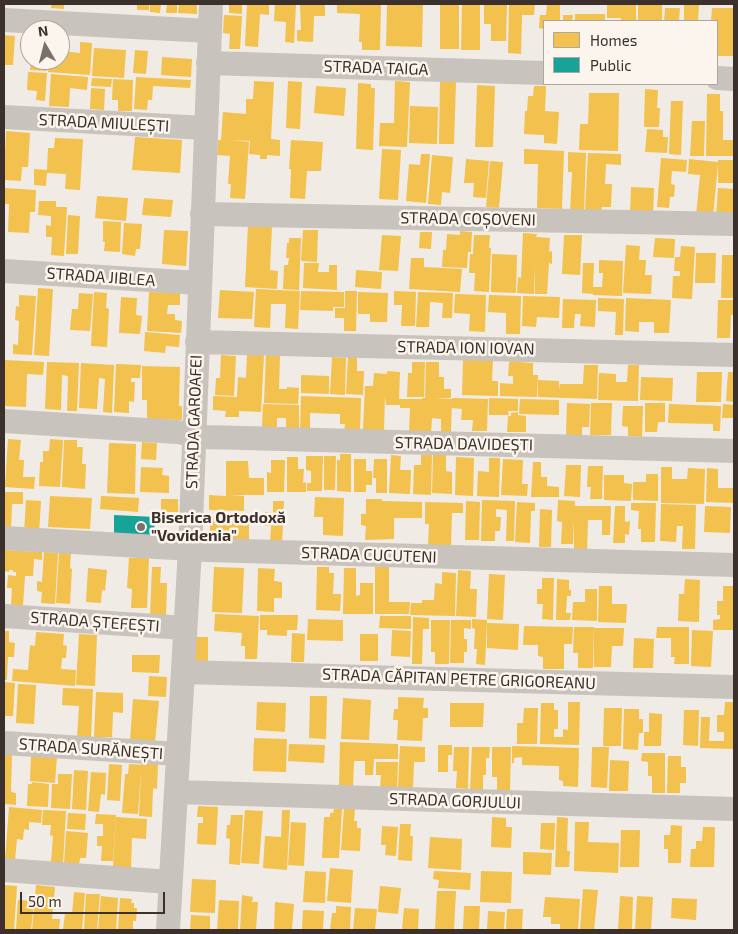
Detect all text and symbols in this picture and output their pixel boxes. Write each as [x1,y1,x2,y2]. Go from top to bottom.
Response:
north arrow [20,20,70,70]
legend [543,20,718,85]
text: N [37,22,49,40]
text: Homes [590,31,637,49]
text: Public [590,56,631,74]
street label: STRADA TAIGA [323,57,429,79]
street label: STRADA MIULEȘTI [38,110,170,136]
street label: STRADA COȘOVENI [400,208,536,230]
street label: STRADA JIBLEA [46,264,156,290]
street label: STRADA ION IOVAN [397,337,535,359]
street label: STRADA GAROAFEI [182,354,206,490]
street label: STRADA DAVIDEȘTI [395,433,533,455]
place label: Biserica Ortodoxă "Vovidenia" [151,508,286,546]
marker: Biserica Ortodoxă "Vovidenia" [135,521,147,533]
street label: STRADA CUCUTENI [301,543,437,567]
street label: STRADA ȘTEFEȘTI [30,608,160,636]
street label: STRADA CĂPITAN PETRE GRIGOREANU [322,665,596,693]
street label: STRADA SURĂNEȘTI [18,734,164,764]
street label: STRADA GORJULUI [389,789,521,813]
scale bar [22,882,168,914]
text: 50 m [28,892,62,910]

